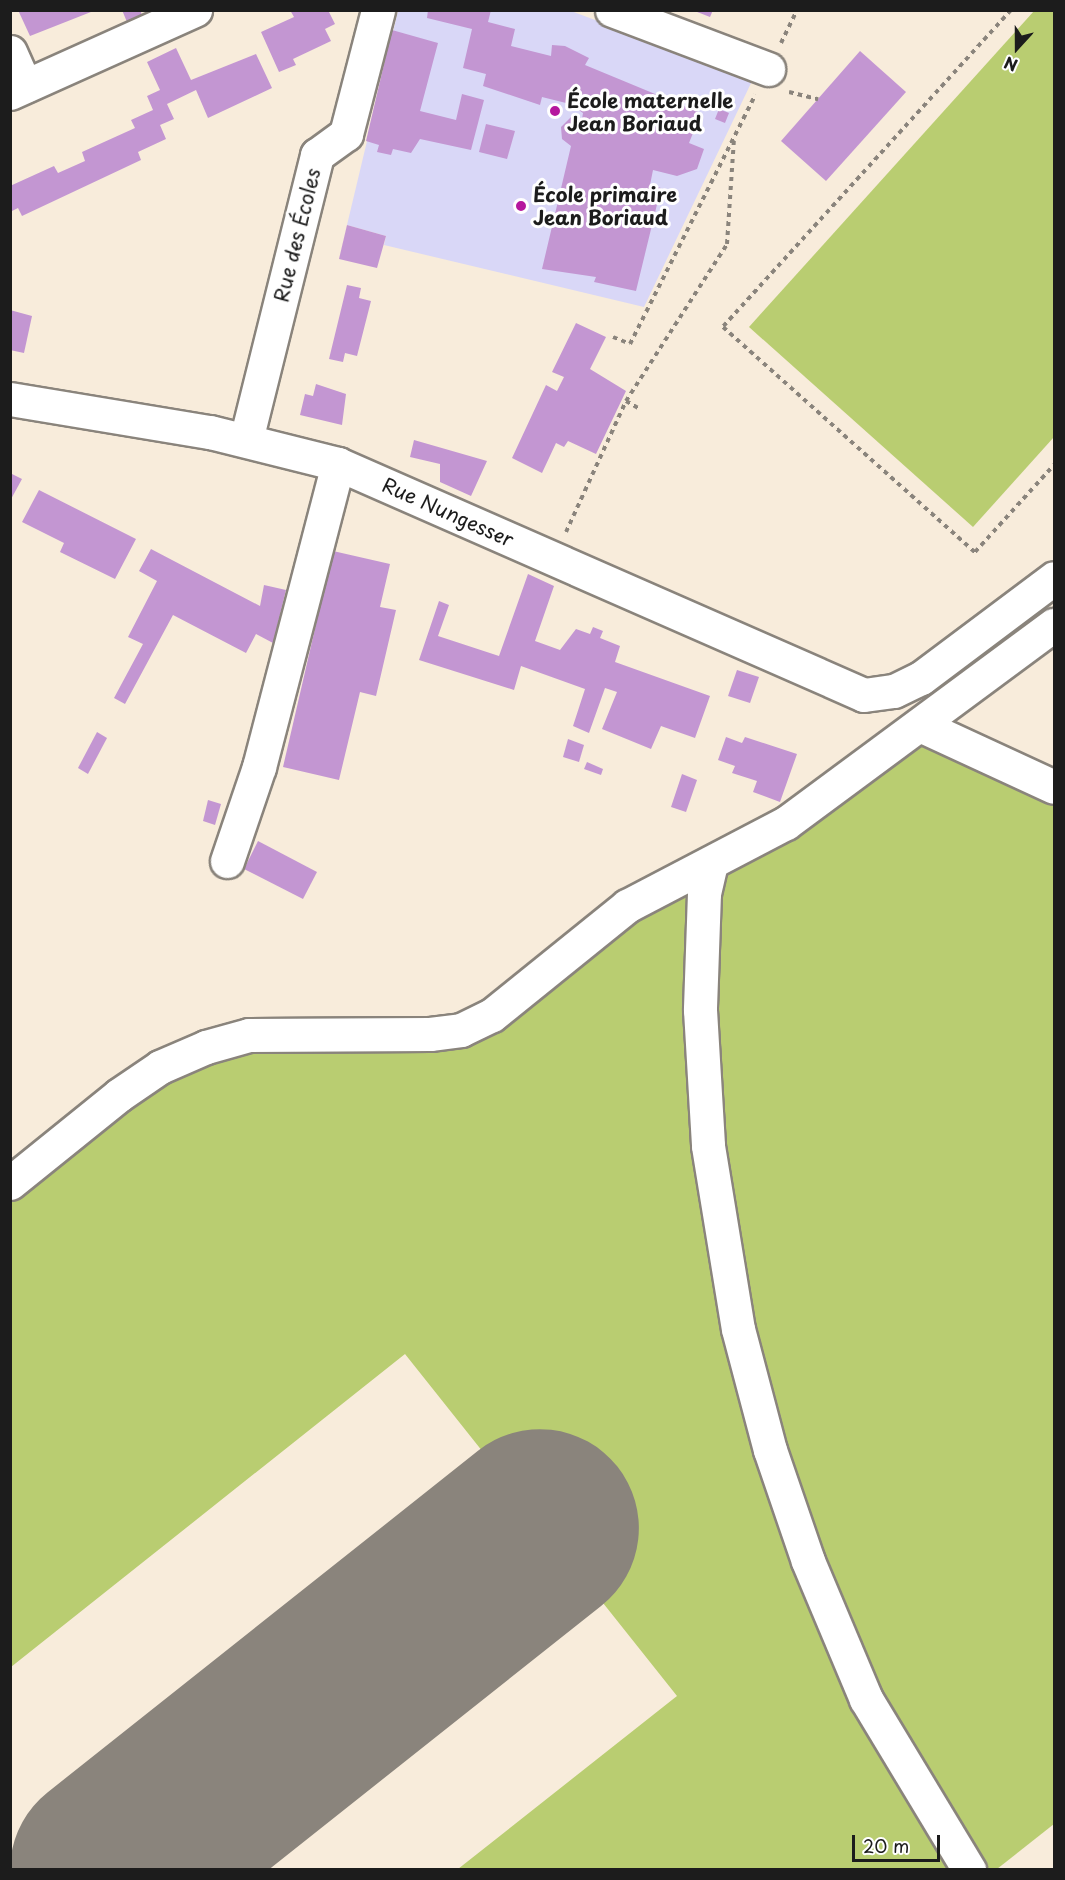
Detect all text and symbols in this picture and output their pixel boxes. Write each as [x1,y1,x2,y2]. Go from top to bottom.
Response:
north arrow [987,18,1047,78]
text: N [1000,51,1021,78]
place label: École maternelle Jean Boriaud [567,88,734,135]
marker: École maternelle Jean Boriaud [548,104,562,118]
street label: Rue des Écoles [268,164,326,306]
place label: École primaire Jean Boriaud [533,183,678,230]
marker: École primaire Jean Boriaud [514,199,528,213]
street label: Rue Nungesser [378,472,518,552]
scale bar [855,1823,944,1861]
text: 20 m [863,1832,909,1859]

